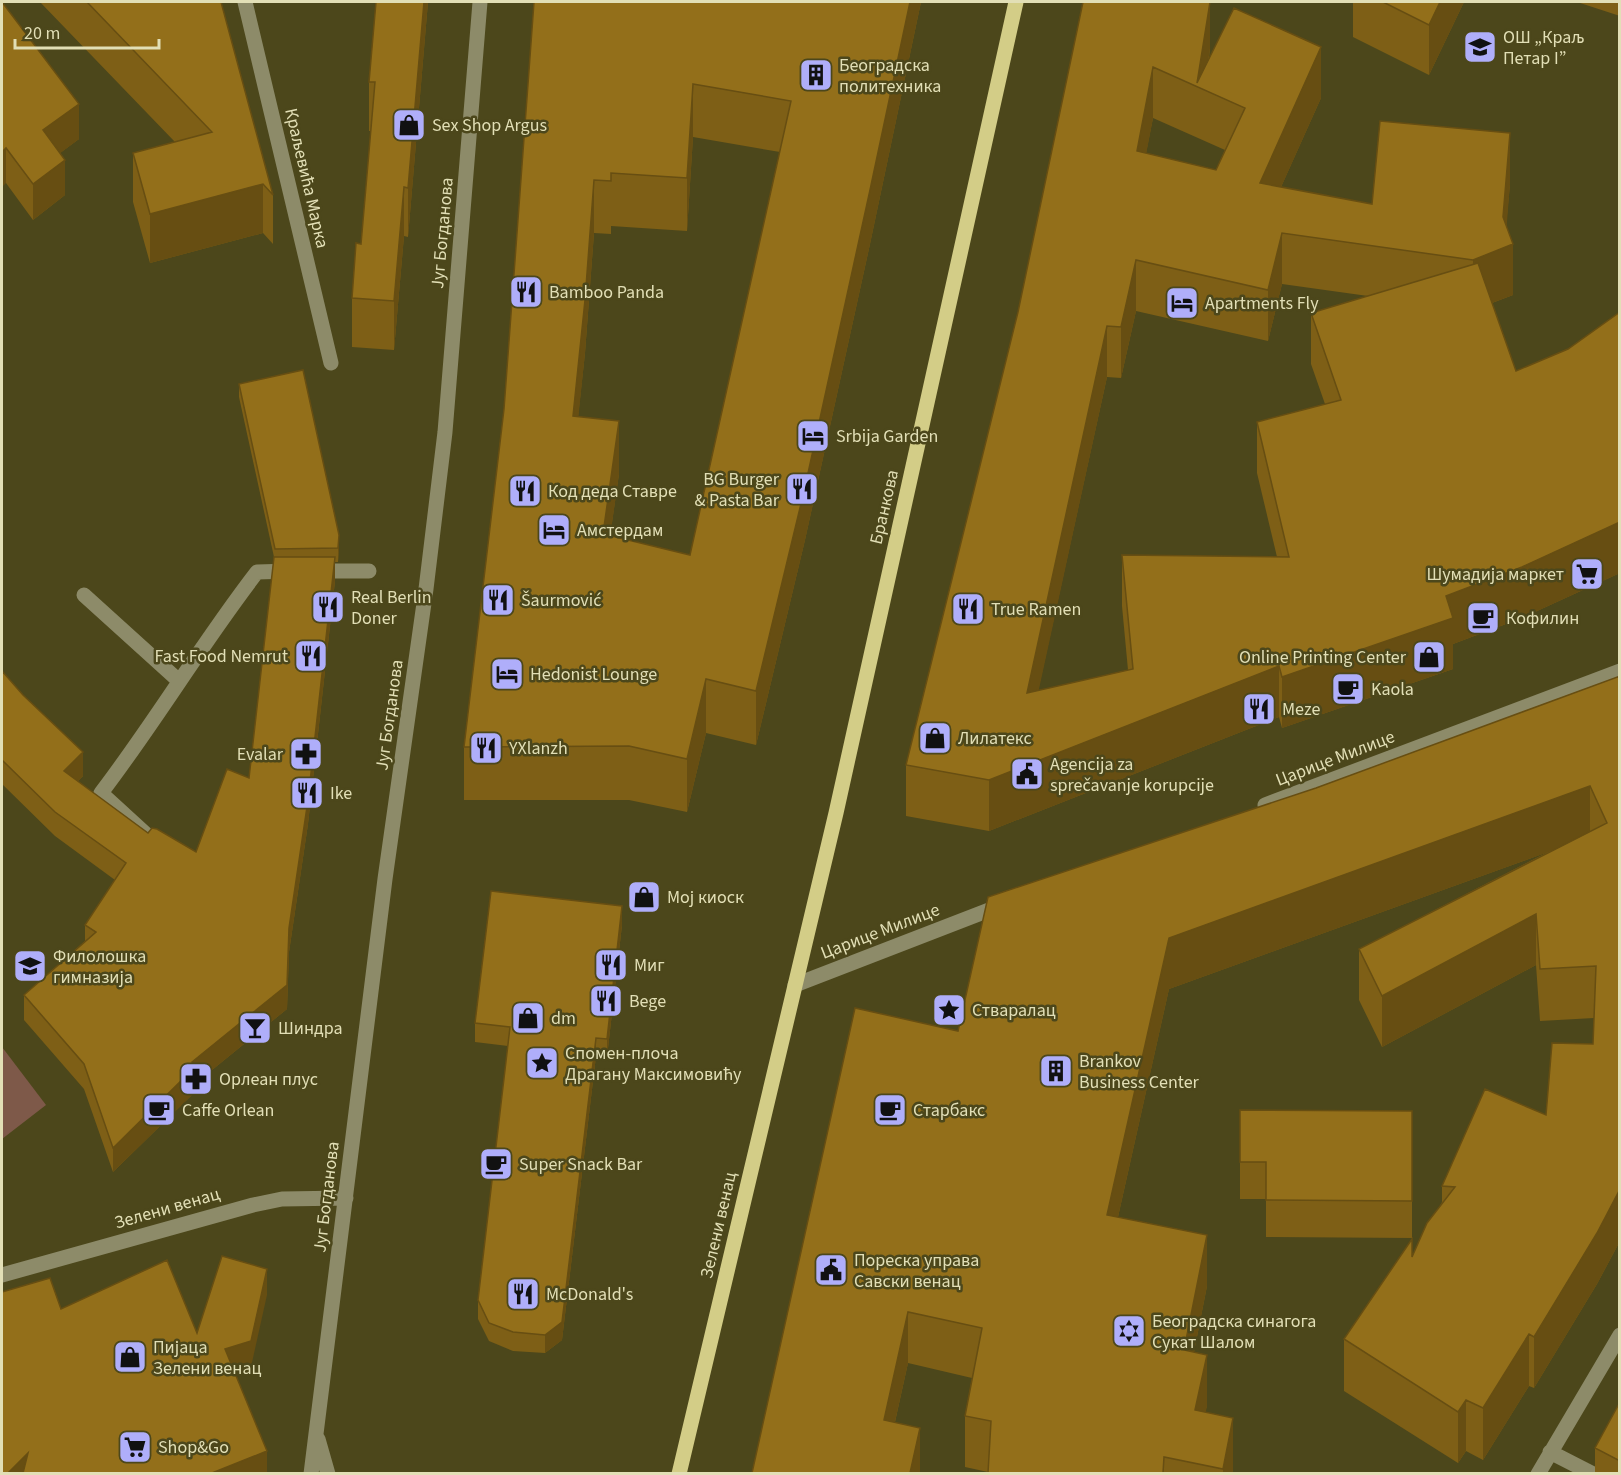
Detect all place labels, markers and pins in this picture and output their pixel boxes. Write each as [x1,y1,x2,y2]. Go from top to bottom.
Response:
place label: ОШ „Краљ Петар I” [1503,25,1584,71]
school or university icon: ОШ „Краљ Петар I” [1462,29,1498,65]
place label: Београдска политехника [839,53,941,99]
building icon: Београдска политехника [798,57,834,93]
shop icon: Sex Shop Argus [391,107,427,143]
place label: Sex Shop Argus [432,113,547,138]
restaurant icon: Bamboo Panda [508,274,544,310]
place label: Bamboo Panda [549,280,664,305]
hotel icon: Apartments Fly [1164,285,1200,321]
place label: Apartments Fly [1205,291,1319,316]
hotel icon: Srbija Garden [795,418,831,454]
place label: Srbija Garden [836,424,938,449]
place label: BG Burger & Pasta Bar [694,467,780,513]
restaurant icon: BG Burger & Pasta Bar [784,471,820,507]
restaurant icon: Код деда Ставре [507,473,543,509]
place label: Код деда Ставре [548,479,677,504]
hotel icon: Амстердам [536,512,572,548]
place label: Амстердам [577,518,663,543]
supermarket icon: Шумадија маркет [1569,556,1605,592]
place label: Шумадија маркет [1426,562,1564,587]
restaurant icon: Šaurmović [480,582,516,618]
place label: Real Berlin Doner [351,585,432,631]
place label: Šaurmović [521,588,601,613]
restaurant icon: Real Berlin Doner [310,589,346,625]
restaurant icon: True Ramen [950,591,986,627]
place label: True Ramen [991,597,1081,622]
cafe icon: Кофилин [1465,600,1501,636]
place label: Кофилин [1506,606,1579,631]
restaurant icon: Fast Food Nemrut [293,638,329,674]
shop icon: Online Printing Center [1411,639,1447,675]
place label: Fast Food Nemrut [154,644,288,669]
place label: Online Printing Center [1239,645,1407,670]
hotel icon: Hedonist Lounge [489,656,525,692]
place label: Hedonist Lounge [530,662,657,687]
cafe icon: Kaola [1330,671,1366,707]
place label: Kaola [1371,677,1414,702]
restaurant icon: Meze [1241,691,1277,727]
place label: Meze [1282,697,1320,722]
shop icon: Лилатекс [917,720,953,756]
place label: Лилатекс [958,726,1032,751]
restaurant icon: YXlanzh [468,730,504,766]
pharmacy icon: Evalar [288,736,324,772]
place label: YXlanzh [508,736,568,761]
place label: Evalar [237,742,284,767]
place label: Agencija za sprečavanje korupcije [1050,752,1214,798]
public building icon: Agencija za sprečavanje korupcije [1009,756,1045,792]
restaurant icon: Ike [289,775,325,811]
place label: Ike [330,781,352,806]
shop icon: Мој киоск [626,879,662,915]
place label: Мој киоск [667,885,744,910]
place label: Филолошка гимназија [53,944,146,990]
restaurant icon: Миг [593,947,629,983]
school or university icon: Филолошка гимназија [12,948,48,984]
place label: Миг [634,953,665,978]
restaurant icon: Bege [588,983,624,1019]
place label: Bege [629,989,666,1014]
place icon: Стваралац [931,992,967,1028]
place label: Стваралац [972,998,1056,1023]
shop icon: dm [510,1000,546,1036]
place label: dm [551,1006,576,1031]
bar icon: Шиндра [237,1010,273,1046]
place label: Шиндра [278,1016,343,1041]
place label: Спомен-плоча Драгану Максимовићу [565,1041,742,1087]
place icon: Спомен-плоча Драгану Максимовићу [524,1045,560,1081]
place label: Brankov Business Center [1079,1049,1200,1095]
building icon: Brankov Business Center [1038,1053,1074,1089]
pharmacy icon: Орлеан плус [178,1061,214,1097]
place label: Орлеан плус [219,1067,318,1092]
cafe icon: Caffe Orlean [141,1092,177,1128]
cafe icon: Старбакс [872,1092,908,1128]
place label: Caffe Orlean [182,1098,274,1123]
place label: Старбакс [913,1098,985,1123]
cafe icon: Super Snack Bar [478,1146,514,1182]
place label: Super Snack Bar [519,1152,643,1177]
place label: Пореска управа Савски венац [854,1248,979,1294]
public building icon: Пореска управа Савски венац [813,1252,849,1288]
restaurant icon: McDonald's [505,1276,541,1312]
place label: McDonald's [546,1282,633,1307]
place label: Београдска синагога Сукат Шалом [1152,1309,1316,1355]
synagogue icon: Београдска синагога Сукат Шалом [1111,1313,1147,1349]
place label: Пијаца Зелени венац [153,1335,262,1381]
shop icon: Пијаца Зелени венац [112,1339,148,1375]
supermarket icon: Shop&Go [117,1429,153,1465]
place label: Shop&Go [158,1435,229,1460]

